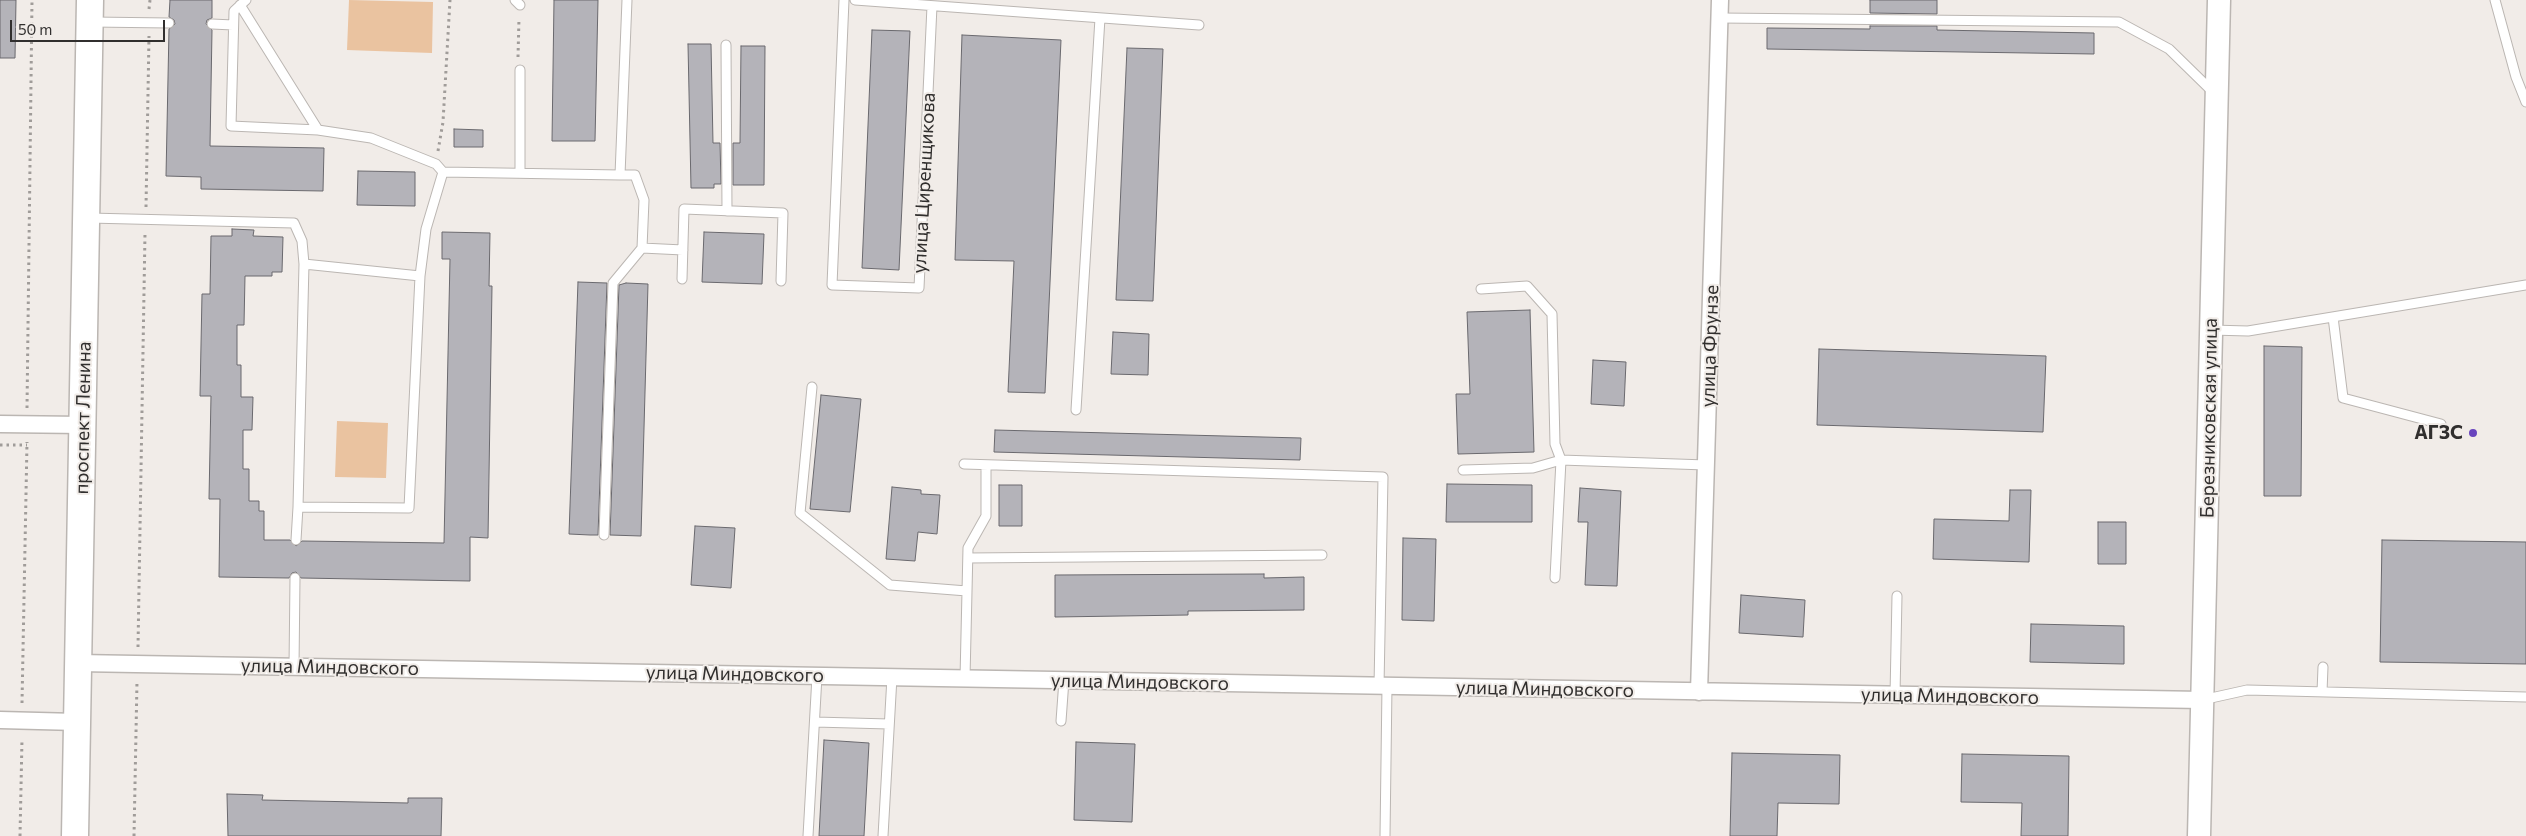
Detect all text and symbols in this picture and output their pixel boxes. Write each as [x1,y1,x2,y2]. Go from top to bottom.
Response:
scale bar [12,10,168,42]
text: 50 m [18,20,52,38]
street label: улица Циренщикова [908,92,940,274]
street label: улица Фрунзе [1696,284,1724,408]
street label: Березниковская улица [2196,318,2222,518]
street label: проспект Ленина [70,341,96,495]
place label: АГЗС [2414,422,2463,444]
marker: АГЗС [2467,427,2479,439]
street label: улица Миндовского [241,654,419,680]
street label: улица Миндовского [646,661,824,687]
street label: улица Миндовского [1051,669,1229,695]
street label: улица Миндовского [1456,676,1634,702]
street label: улица Миндовского [1861,683,2039,709]

